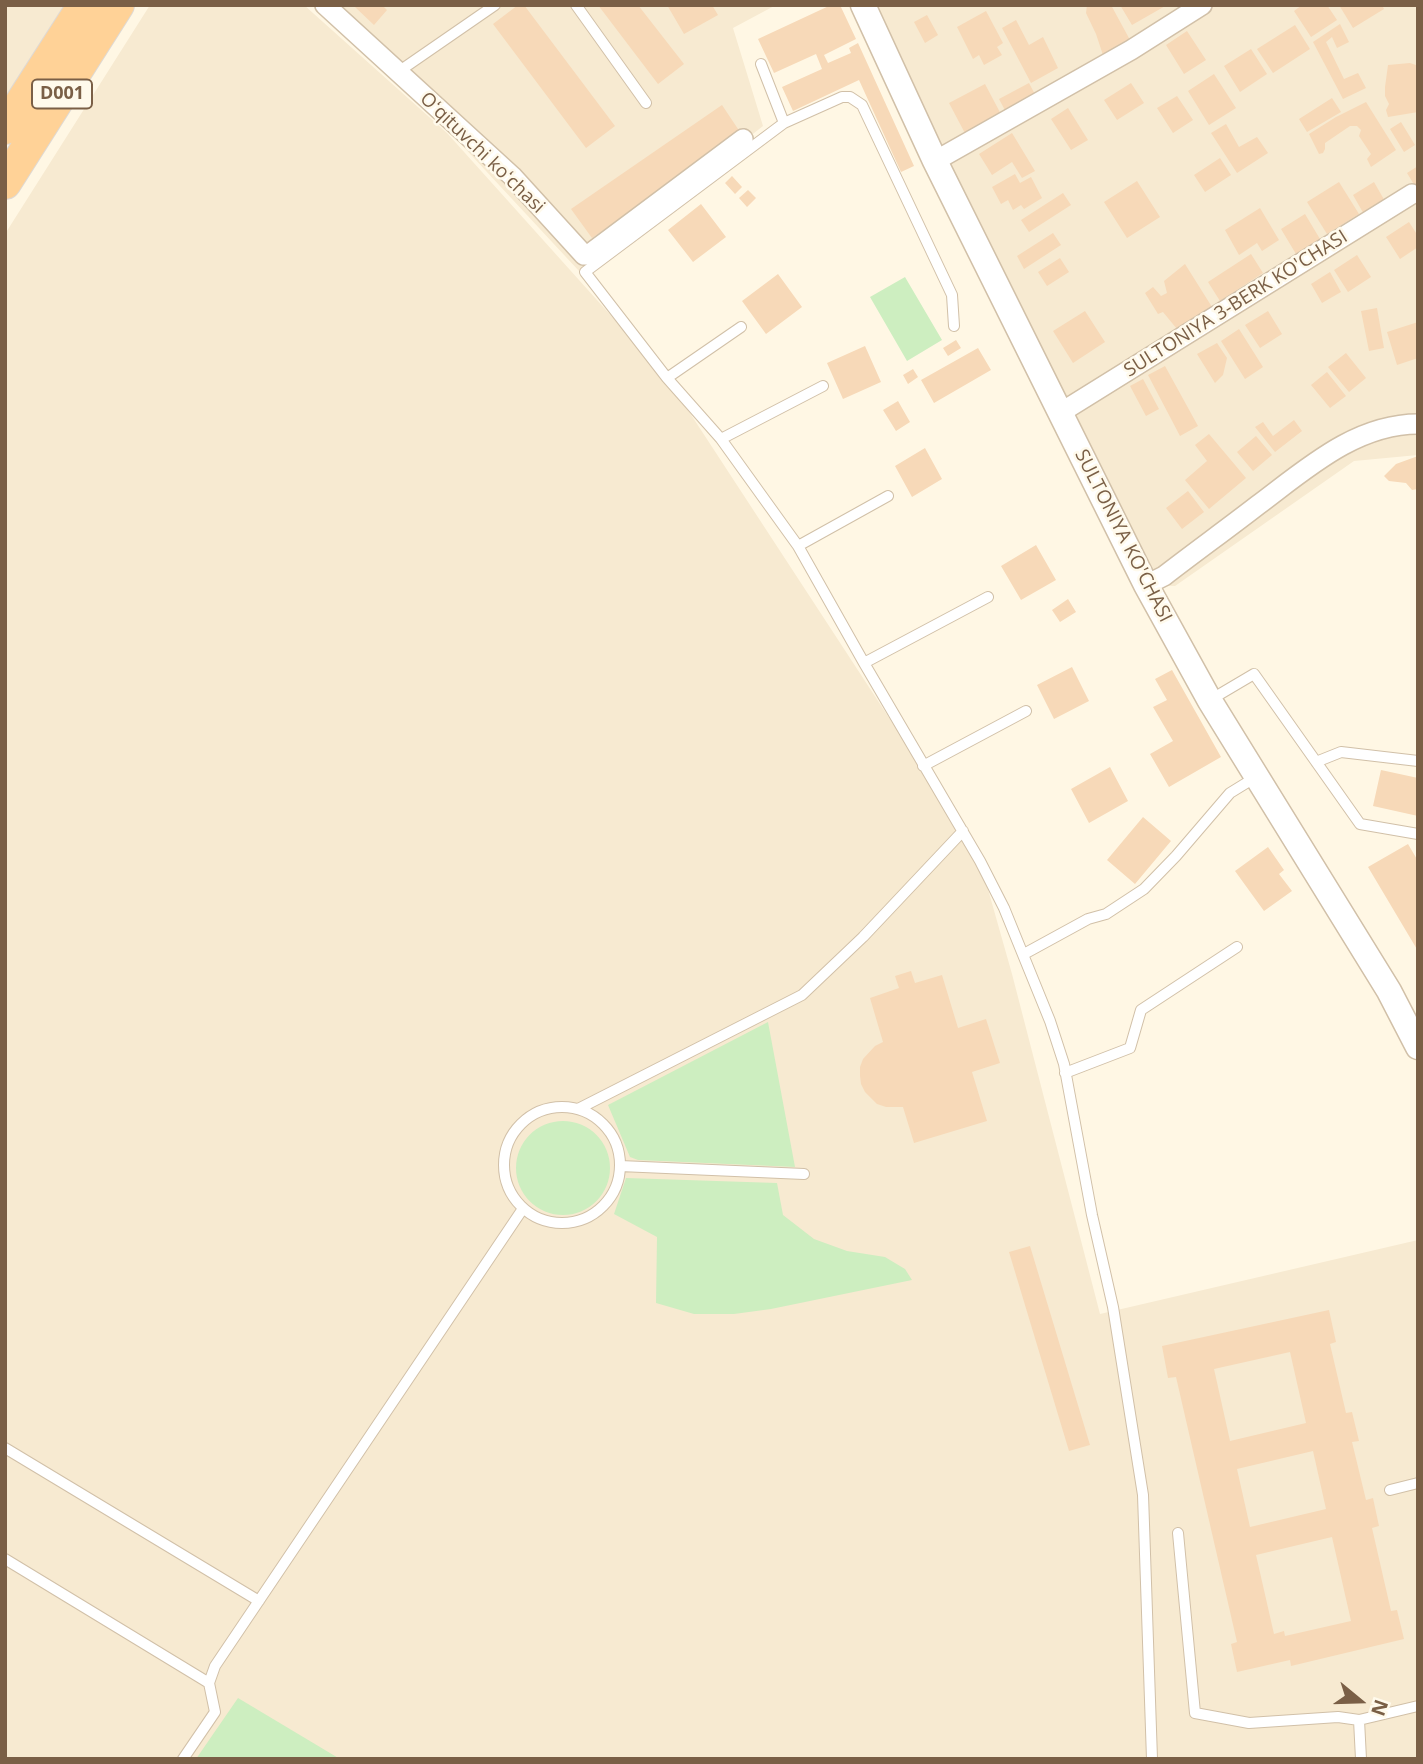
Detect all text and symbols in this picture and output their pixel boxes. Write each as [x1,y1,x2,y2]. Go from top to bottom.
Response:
road number: D001 [32,80,92,108]
street label: Oʻqituvchi koʻchasi [415,88,549,218]
street label: SULTONIYA 3-BERK KO'CHASI [1120,226,1352,382]
street label: SULTONIYA KO'CHASI [1070,446,1176,626]
north arrow [1325,1666,1395,1736]
text: N [1365,1696,1395,1719]

